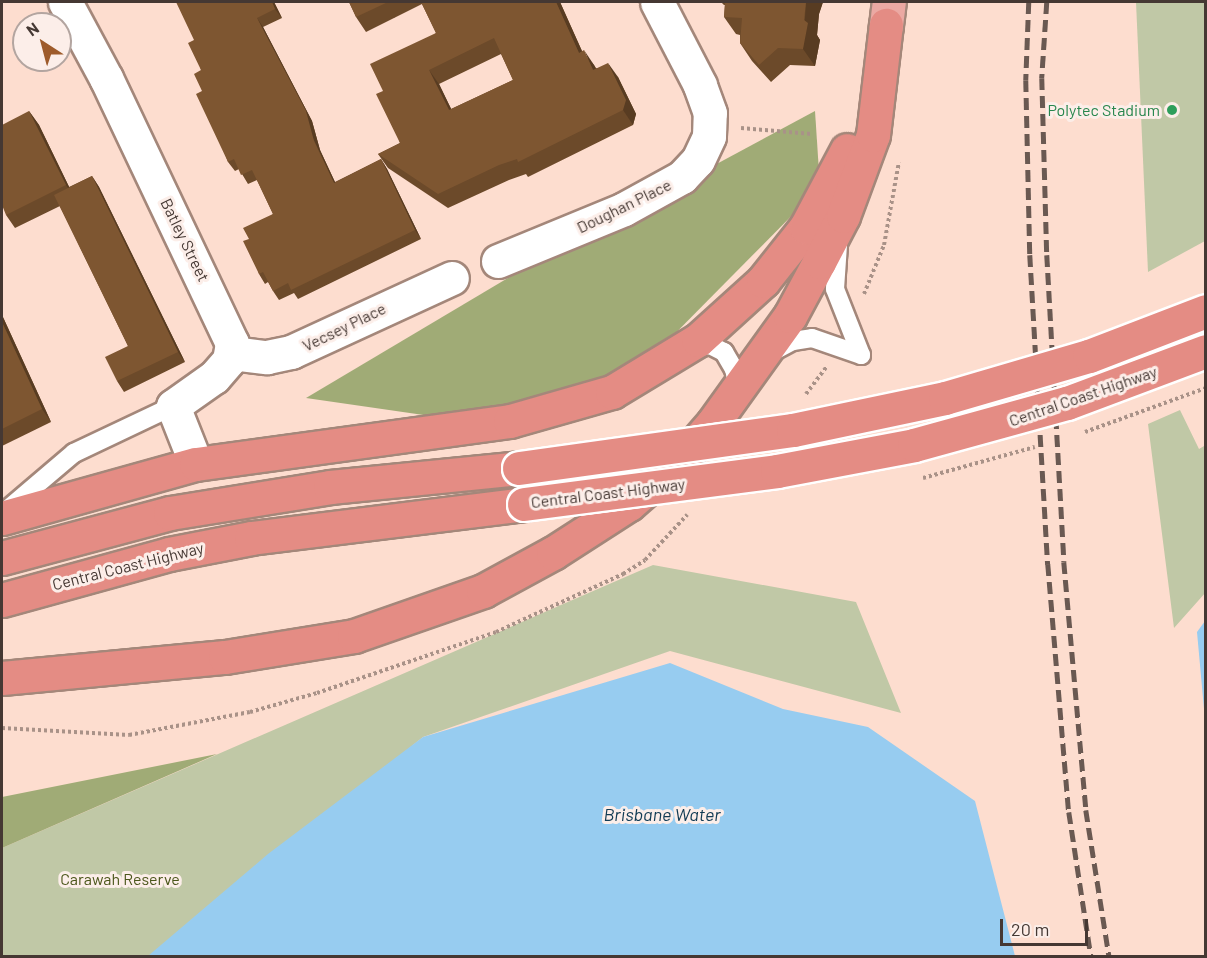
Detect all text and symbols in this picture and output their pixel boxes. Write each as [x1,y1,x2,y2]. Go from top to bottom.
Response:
north arrow [12,12,72,72]
text: N [22,18,42,39]
place label: Polytec Stadium [1047,100,1160,120]
marker: Polytec Stadium [1165,103,1179,117]
street label: Doughan Place [574,175,674,237]
street label: Batley Street [157,195,213,285]
street label: Vecsey Place [299,299,389,355]
street label: Central Coast Highway [1006,362,1160,430]
street label: Central Coast Highway [530,474,686,512]
street label: Central Coast Highway [50,538,206,594]
water label: Brisbane Water [603,803,721,825]
park label: Carawah Reserve [60,869,180,889]
scale bar [1003,907,1092,945]
text: 20 m [1011,918,1049,940]

